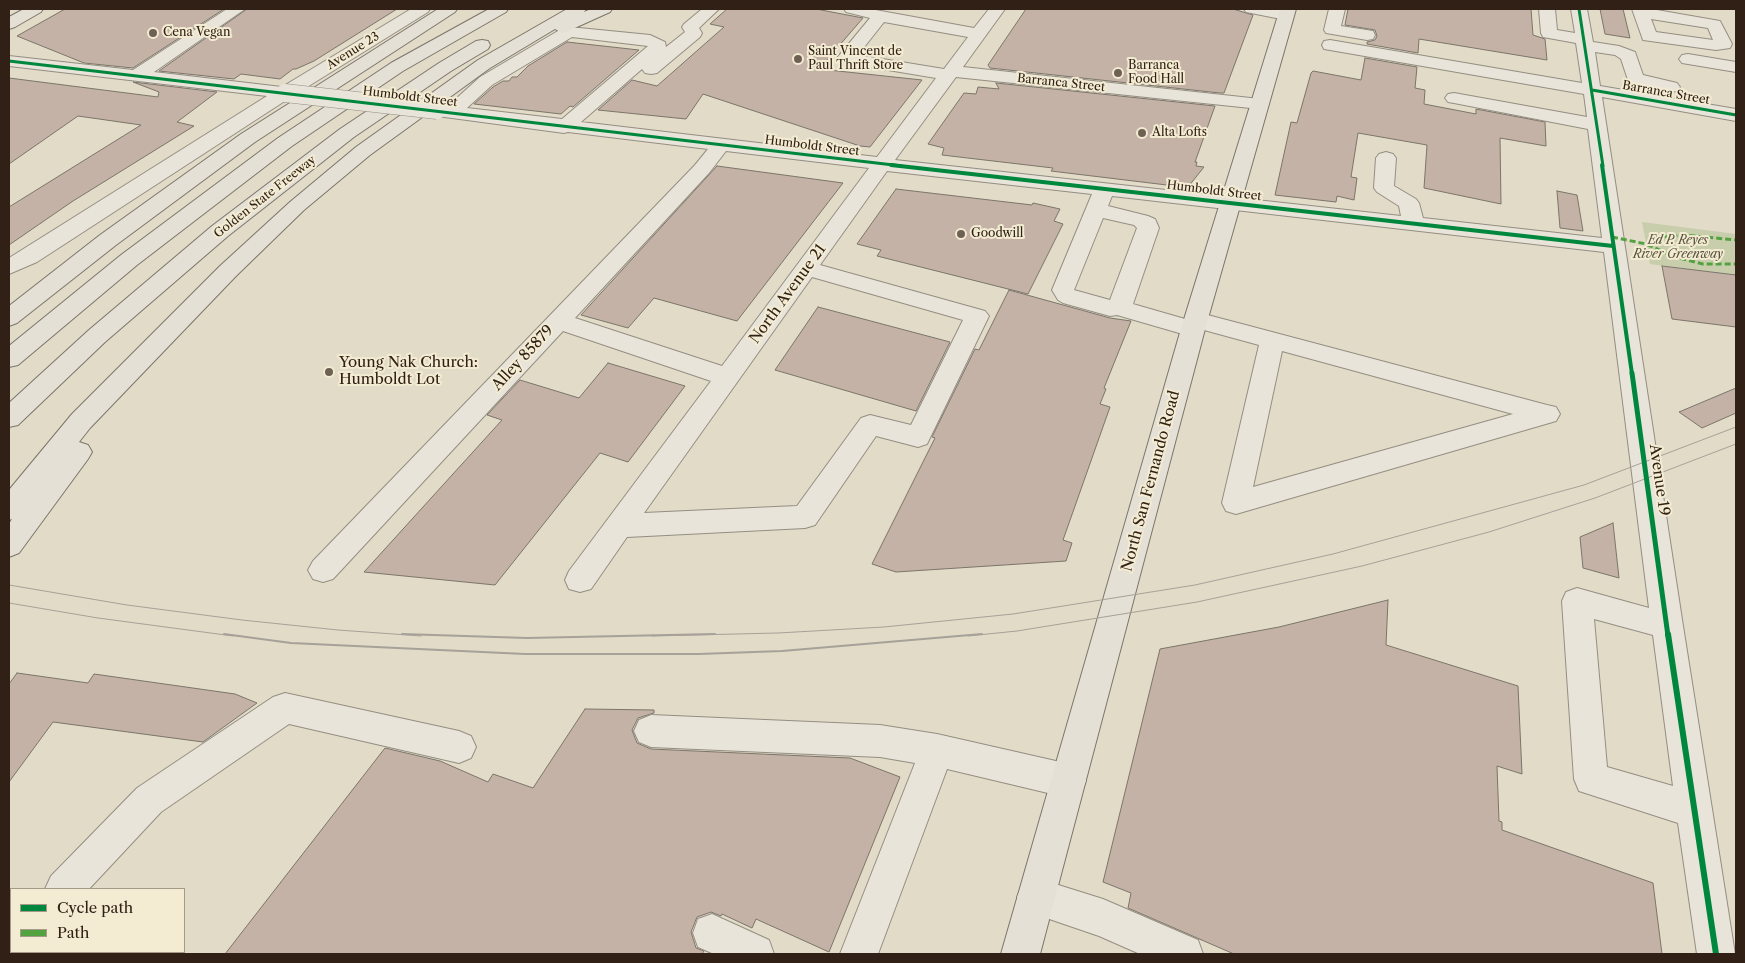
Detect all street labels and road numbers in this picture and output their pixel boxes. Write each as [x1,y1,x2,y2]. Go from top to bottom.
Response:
street label: Avenue 23 [324,29,382,73]
street label: Barranca Street [1016,71,1106,95]
street label: Barranca Street [1621,78,1711,108]
street label: Humboldt Street [362,84,458,110]
street label: Humboldt Street [764,133,860,159]
street label: Golden State Freeway [211,153,319,241]
street label: Humboldt Street [1166,178,1262,204]
street label: North Avenue 21 [746,241,830,347]
street label: Alley 85879 [488,322,558,394]
street label: North San Fernando Road [1118,389,1184,573]
street label: Avenue 19 [1645,443,1673,517]

